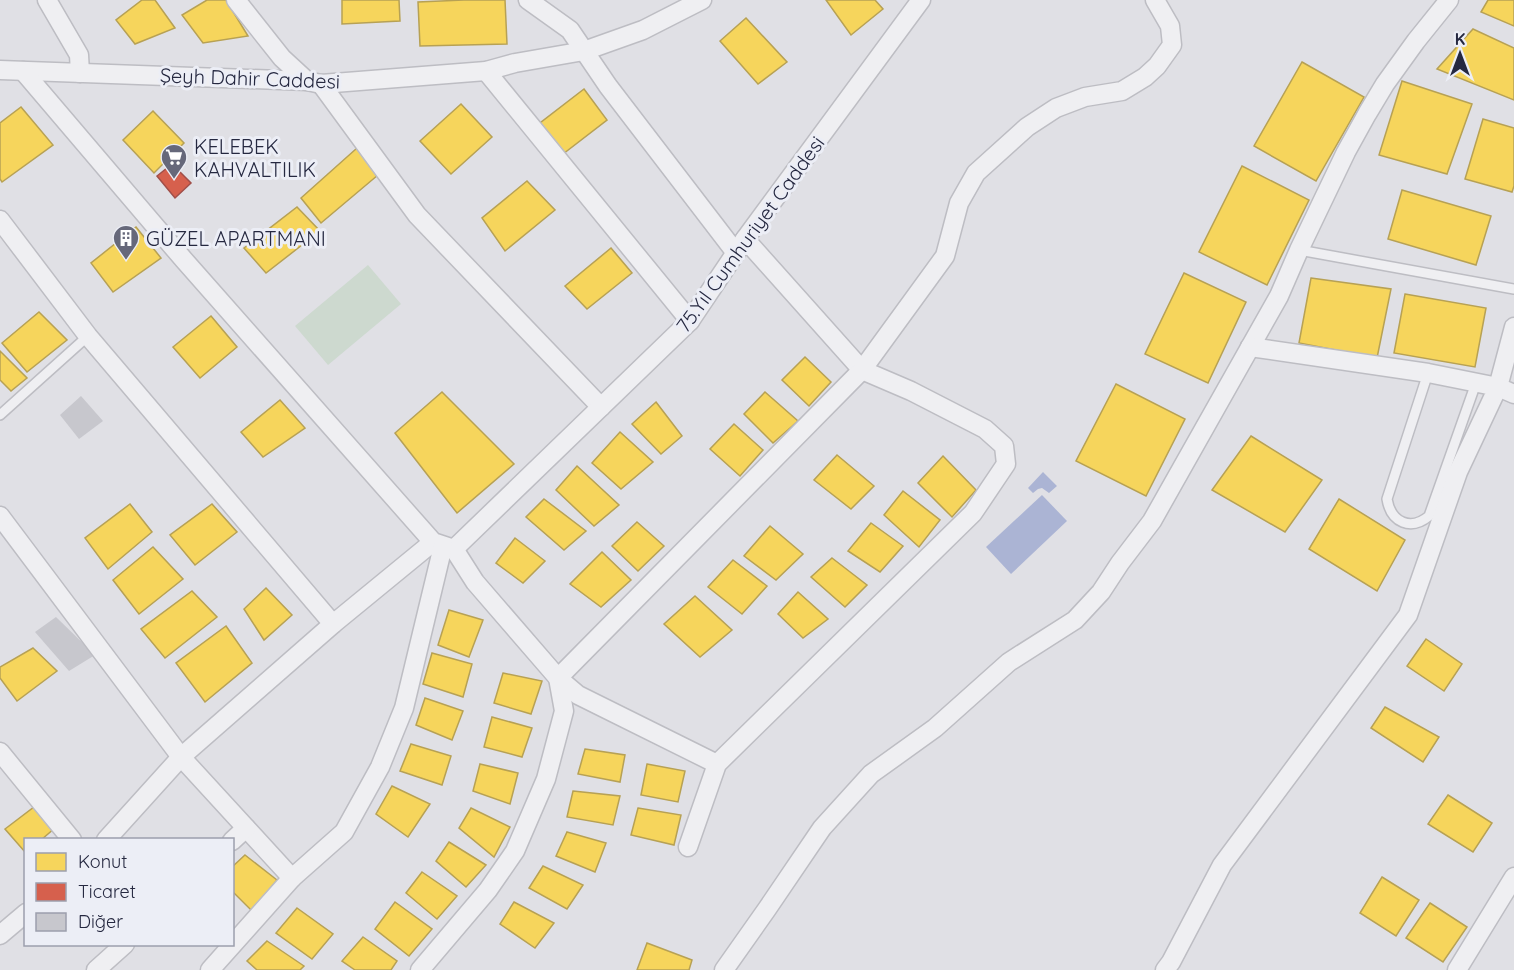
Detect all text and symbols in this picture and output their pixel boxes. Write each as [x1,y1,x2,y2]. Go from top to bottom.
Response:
north arrow [1430,24,1490,84]
text: K [1455,29,1465,49]
street label: Şeyh Dahir Caddesi [159,62,341,94]
street label: 75.Yıl Cumhuriyet Caddesi [670,131,830,337]
place label: KELEBEK KAHVALTILIK [194,134,316,182]
supermarket icon: KELEBEK KAHVALTILIK [159,142,189,180]
building icon: GÜZEL APARTMANI [111,223,141,261]
place label: GÜZEL APARTMANI [146,226,326,251]
legend [24,838,234,946]
text: Konut [78,850,127,873]
text: Ticaret [78,880,136,903]
text: Diğer [78,910,123,933]

